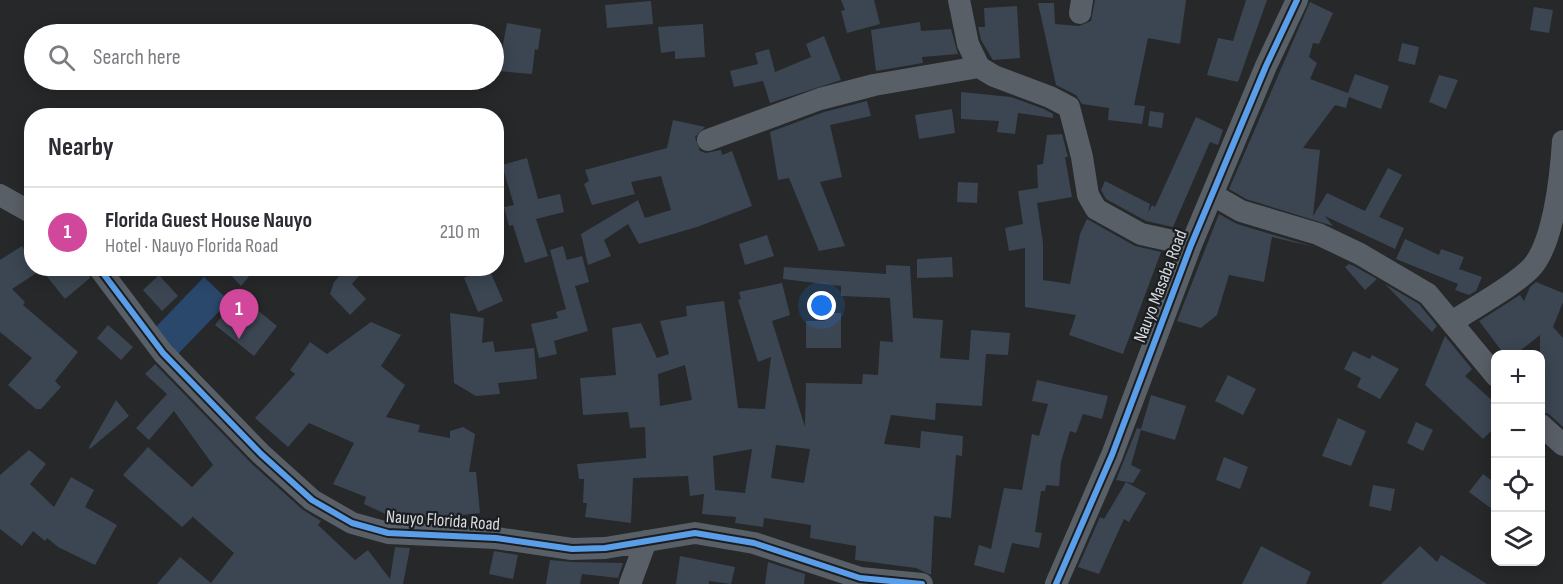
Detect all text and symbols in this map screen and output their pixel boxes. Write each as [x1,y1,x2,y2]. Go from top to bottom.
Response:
search box [24,24,504,90]
icon: search [45,41,78,74]
text: Search here [93,44,180,71]
text: Nearby [48,132,114,163]
text: Florida Guest House Nauyo [105,207,312,234]
text: 1 [64,220,71,244]
text: 210 m [440,220,480,244]
street label: Nauyo Masaba Road [1129,227,1192,345]
text: Hotel · Nauyo Florida Road [105,234,278,258]
pin: 1 [220,290,258,339]
your location [807,291,836,320]
map controls [1491,350,1545,566]
button: + [1491,350,1545,404]
button: − [1491,404,1545,458]
button: locate [1491,458,1545,512]
street label: Nauyo Florida Road [385,506,501,535]
button: layers [1491,512,1545,566]

